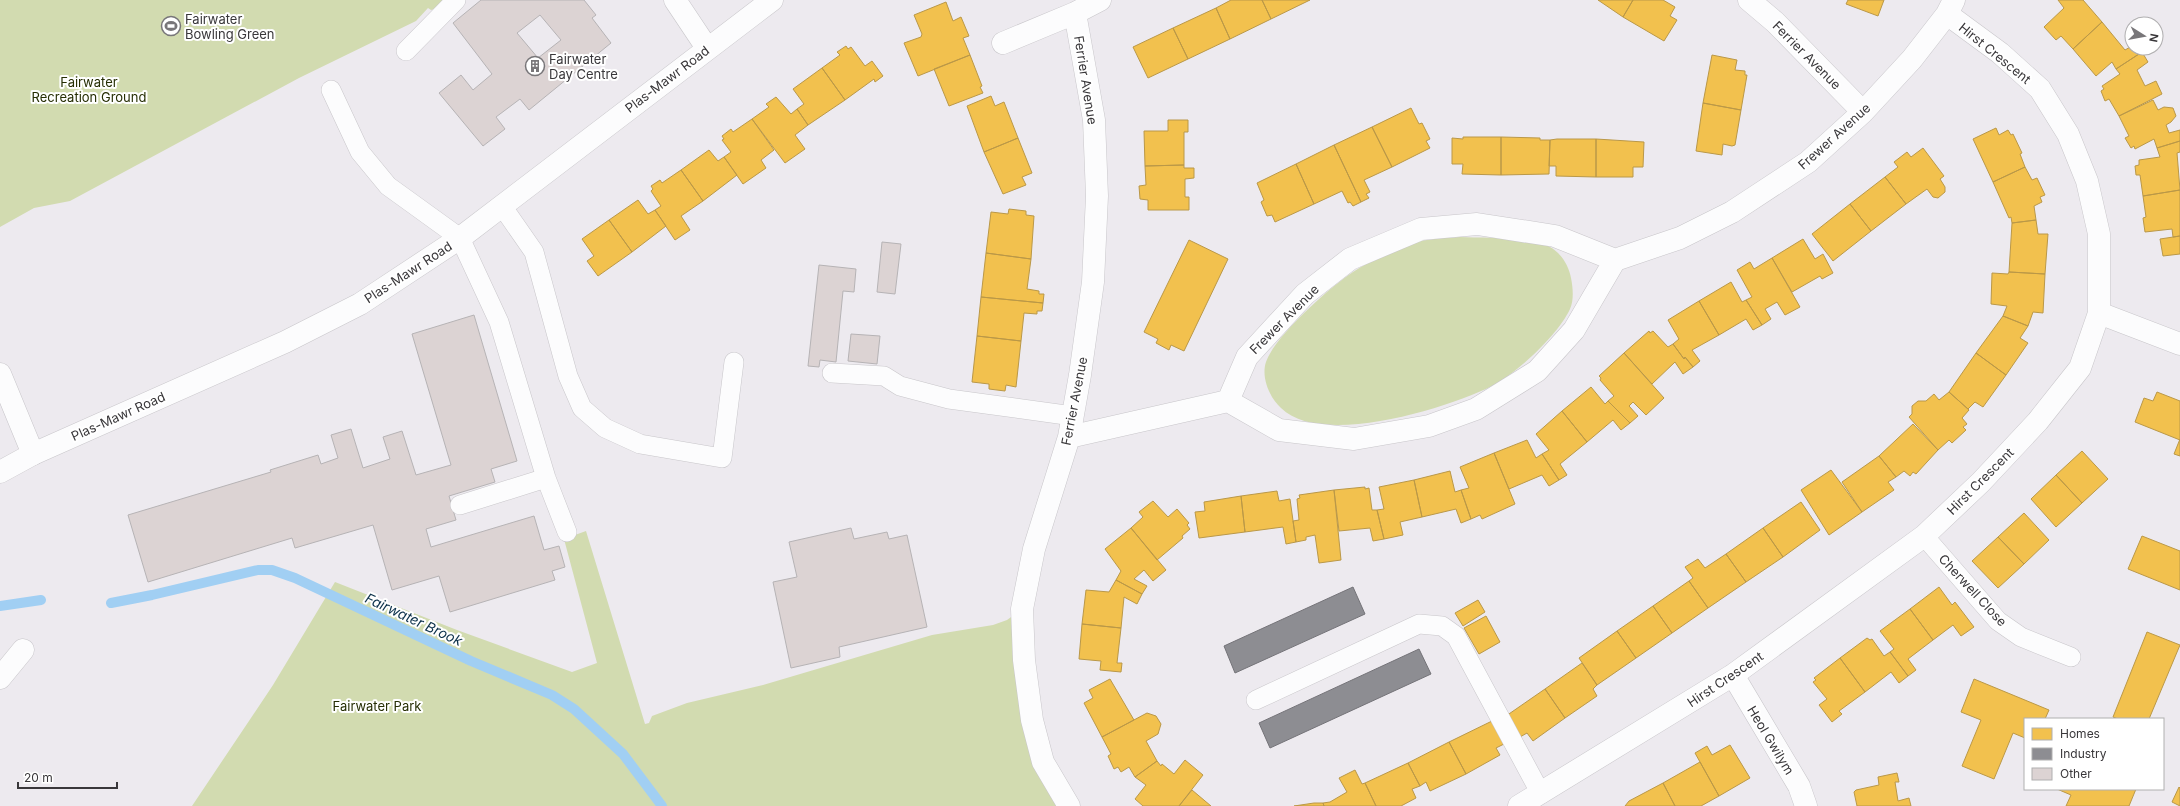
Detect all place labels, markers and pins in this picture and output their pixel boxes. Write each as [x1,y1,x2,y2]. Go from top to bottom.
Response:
place label: Fairwater Bowling Green [185,11,275,42]
sports icon: Fairwater Bowling Green [160,15,182,37]
place label: Fairwater Day Centre [549,51,618,82]
building icon: Fairwater Day Centre [524,55,546,77]

